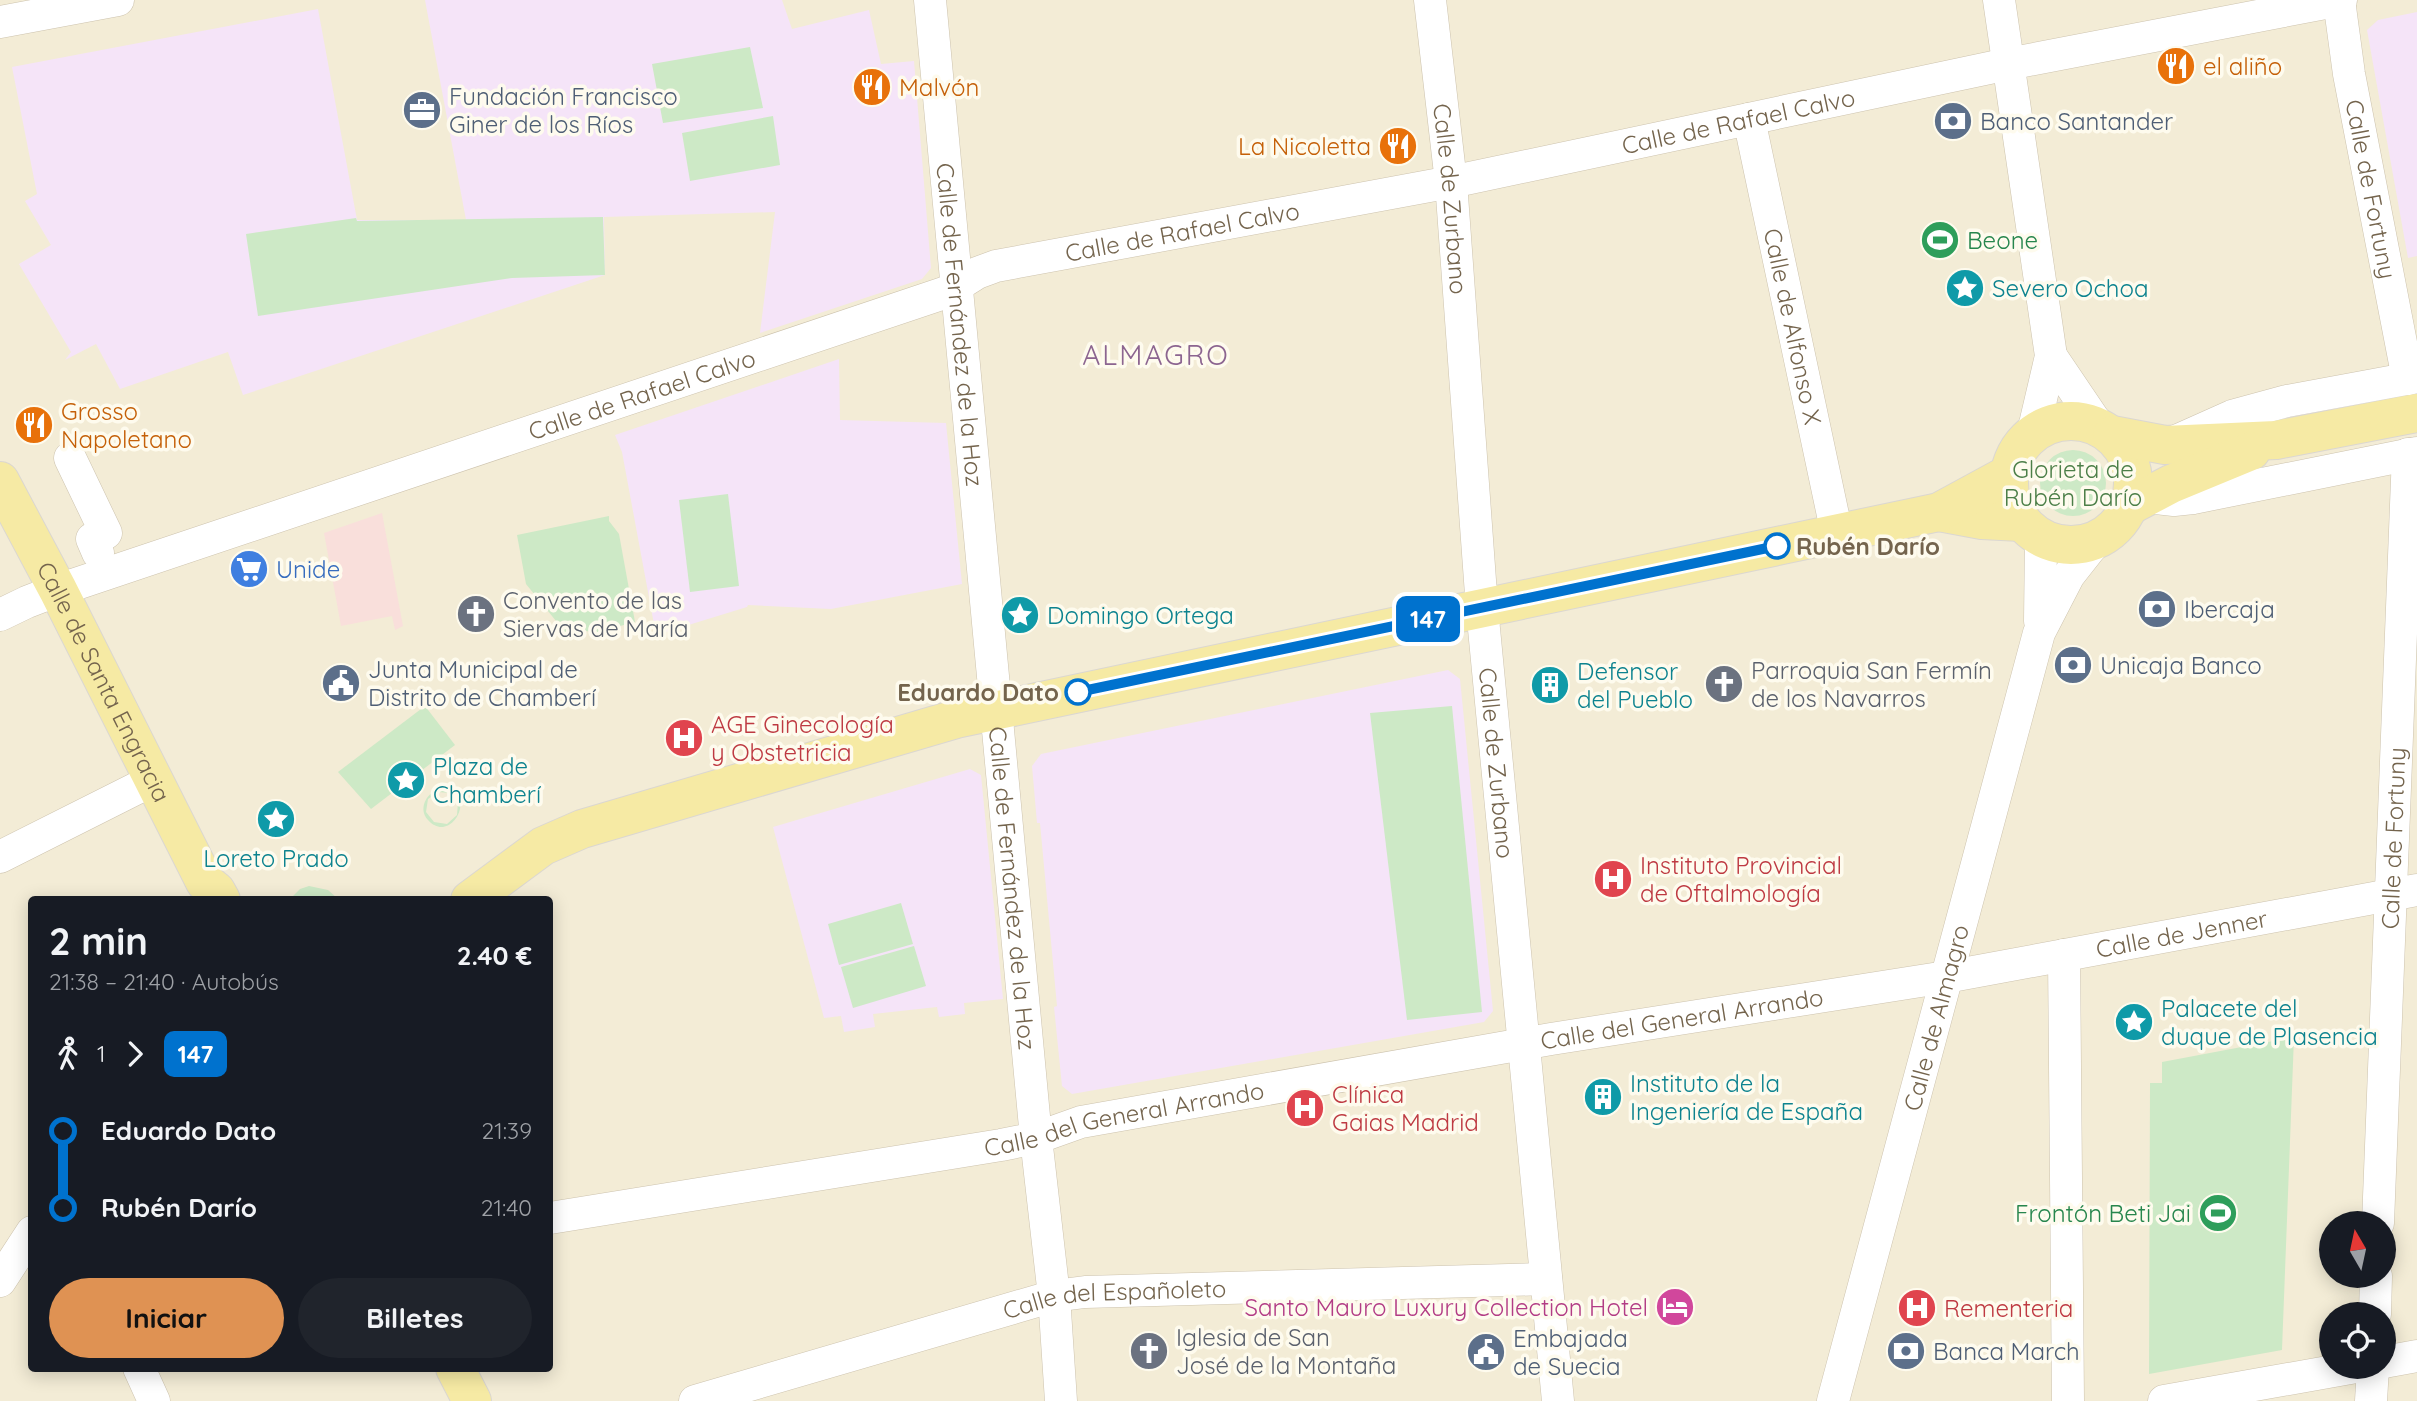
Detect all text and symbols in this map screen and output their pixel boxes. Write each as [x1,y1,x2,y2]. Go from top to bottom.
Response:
restaurant icon: el aliño [2155,45,2197,87]
place label: el aliño [2203,51,2282,81]
restaurant icon: Malvón [851,66,893,108]
place label: Malvón [899,72,979,102]
place label: Fundación Francisco Giner de los Ríos [449,81,678,139]
street label: Calle de Rafael Calvo [1619,82,1858,160]
office icon: Fundación Francisco Giner de los Ríos [401,89,443,131]
street label: Calle de Fortuny [2339,97,2403,281]
bank icon: Banco Santander [1932,100,1974,142]
street label: Calle de Zurbano [1427,102,1474,295]
place label: Banco Santander [1980,106,2173,136]
restaurant icon: La Nicoletta [1377,125,1419,167]
place label: La Nicoletta [1238,131,1371,161]
street label: Calle de Fernández de la Hoz [930,162,990,488]
street label: Calle de Rafael Calvo [1063,195,1302,268]
sports icon: Beone [1919,219,1961,261]
street label: Calle de Alfonso X [1758,225,1828,427]
place label: Beone [1967,225,2038,255]
place icon: Severo Ochoa [1944,267,1986,309]
place label: Severo Ochoa [1992,273,2149,303]
district label: ALMAGRO [1082,337,1230,372]
street label: Calle de Rafael Calvo [524,342,759,446]
place label: Grosso Napoletano [61,396,192,454]
restaurant icon: Grosso Napoletano [13,404,55,446]
park label: Glorieta de Rubén Darío [2004,454,2142,512]
place label: Rubén Darío [1796,531,1940,561]
marker: Rubén Darío [1764,533,1790,559]
supermarket icon: Unide [228,548,270,590]
place label: Unide [276,554,340,584]
street label: Calle de Santa Engracia [31,556,177,807]
place label: Convento de las Siervas de María [503,585,689,643]
bank icon: Ibercaja [2136,588,2178,630]
church icon: Convento de las Siervas de María [455,593,497,635]
place icon: Domingo Ortega [999,594,1041,636]
place label: Ibercaja [2184,594,2275,624]
line badge: 147 [1388,596,1468,642]
place label: Domingo Ortega [1047,600,1234,630]
text: 147 [1410,604,1446,634]
bank icon: Unicaja Banco [2052,644,2094,686]
place label: Unicaja Banco [2100,650,2262,680]
place label: Junta Municipal de Distrito de Chamberí [368,654,597,712]
place label: Parroquia San Fermín de los Navarros [1751,655,1992,713]
place label: Defensor del Pueblo [1577,656,1693,714]
public building icon: Junta Municipal de Distrito de Chamberí [320,662,362,704]
church icon: Parroquia San Fermín de los Navarros [1703,663,1745,705]
building icon: Defensor del Pueblo [1529,664,1571,706]
street label: Calle de Zurbano [1473,666,1521,860]
place label: Eduardo Dato [897,677,1059,707]
marker: Eduardo Dato [1065,679,1091,705]
place label: AGE Ginecología y Obstetricia [711,709,894,767]
hospital icon: AGE Ginecología y Obstetricia [663,717,705,759]
street label: Calle de Fernández de la Hoz [983,725,1043,1051]
street label: Calle de Fortuny [2374,747,2412,930]
place label: Plaza de Chamberí [433,751,542,809]
place icon: Plaza de Chamberí [385,759,427,801]
place icon: Loreto Prado [255,798,297,840]
place label: Loreto Prado [203,843,349,873]
place label: Instituto Provincial de Oftalmología [1640,850,1842,908]
hospital icon: Instituto Provincial de Oftalmología [1592,858,1634,900]
street label: Calle de Jenner [2093,903,2270,964]
text: 2 min [49,917,148,965]
street label: Calle de Almagro [1897,921,1975,1114]
text: 2.40 € [457,939,532,972]
text: 21:38 – 21:40 · Autobús [49,967,279,996]
street label: Calle del General Arrando [1538,981,1825,1056]
place label: Palacete del duque de Plasencia [2161,993,2378,1051]
place icon: Palacete del duque de Plasencia [2113,1001,2155,1043]
icon: walk [49,1035,87,1073]
icon: forward [116,1035,154,1073]
text: 1 [97,1039,106,1068]
text: 147 [178,1039,213,1069]
place label: Instituto de la Ingeniería de España [1630,1068,1863,1126]
street label: Calle del General Arrando [982,1075,1266,1162]
building icon: Instituto de la Ingeniería de España [1582,1076,1624,1118]
place label: Clínica Gaias Madrid [1332,1079,1479,1137]
hospital icon: Clínica Gaias Madrid [1284,1087,1326,1129]
text: Eduardo Dato [101,1114,276,1147]
text: 21:39 [482,1116,532,1145]
text: Rubén Darío [101,1191,257,1224]
sports icon: Frontón Beti Jai [2197,1192,2239,1234]
text: 21:40 [481,1193,532,1222]
place label: Frontón Beti Jai [2015,1198,2191,1228]
north arrow [2319,1211,2396,1288]
map controls [2319,1211,2396,1379]
street label: Calle del Españoleto [999,1273,1227,1325]
button: Iniciar [49,1278,284,1358]
button: Billetes [298,1278,532,1358]
hotel icon: Santo Mauro Luxury Collection Hotel [1654,1286,1696,1328]
hospital icon: Rementeria [1896,1287,1938,1329]
place label: Santo Mauro Luxury Collection Hotel [1244,1292,1648,1322]
place label: Rementeria [1944,1293,2073,1323]
button: locate [2319,1302,2396,1379]
place label: Iglesia de San José de la Montaña [1176,1322,1396,1380]
place label: Embajada de Suecia [1513,1323,1628,1381]
church icon: Iglesia de San José de la Montaña [1128,1330,1170,1372]
bank icon: Banca March [1885,1330,1927,1372]
public building icon: Embajada de Suecia [1465,1331,1507,1373]
place label: Banca March [1933,1336,2080,1366]

